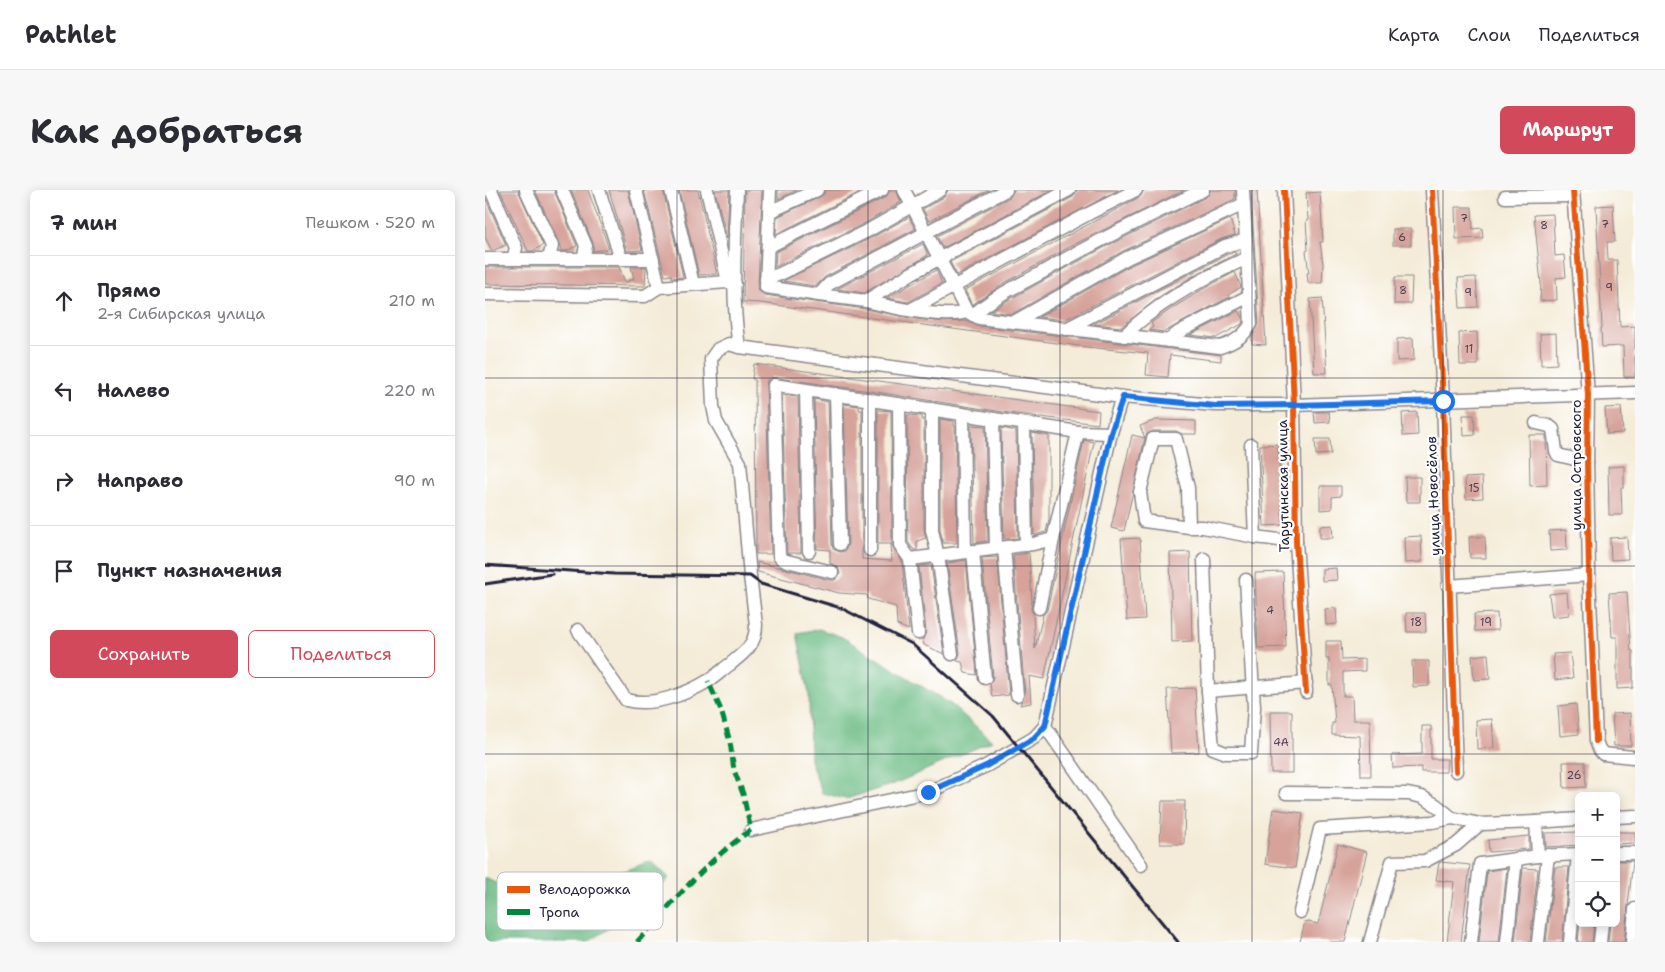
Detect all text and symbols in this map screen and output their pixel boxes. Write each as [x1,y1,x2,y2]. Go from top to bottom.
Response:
text: Pathlet [25,19,116,51]
text: Карта [1388,23,1439,47]
text: Слои [1467,23,1511,47]
text: Поделиться [1539,23,1640,47]
button: Маршрут [1500,106,1635,154]
text: Как добраться [30,107,303,154]
text: 7 мин [50,209,117,237]
house number: 7 [1460,211,1468,226]
text: Пешком · 520 m [306,212,435,233]
house number: 7 [1601,217,1609,232]
house number: 8 [1540,218,1548,233]
house number: 6 [1398,230,1406,245]
text: Прямо [97,278,161,303]
house number: 9 [1605,280,1613,295]
house number: 8 [1399,283,1407,298]
house number: 9 [1464,285,1472,300]
icon: ahead [50,287,78,315]
text: 210 m [388,290,435,311]
text: 2-я Сибирская улица [97,303,265,324]
house number: 11 [1465,342,1473,357]
icon: left [50,377,78,405]
text: Налево [97,378,170,403]
text: 220 m [383,380,435,401]
route start [1432,390,1455,413]
street label: улица Островского [1567,399,1585,531]
street label: Тарутинская улица [1273,419,1293,553]
street label: улица Новосёлов [1422,436,1444,556]
icon: right [50,467,78,495]
text: Направо [97,468,183,493]
text: 90 m [394,470,435,491]
house number: 15 [1468,481,1480,496]
icon: arrive [50,557,78,585]
text: Пункт назначения [97,558,282,583]
house number: 4 [1266,603,1274,618]
house number: 18 [1410,615,1422,630]
house number: 19 [1480,615,1492,630]
button: Сохранить [50,630,238,678]
button: Поделиться [248,630,435,678]
house number: 4А [1273,735,1289,750]
house number: 26 [1567,768,1581,783]
route end [917,781,940,804]
map controls [1575,792,1620,927]
button: + [1575,792,1620,837]
button: − [1575,837,1620,882]
legend [497,872,663,930]
text: Велодорожка [539,880,631,898]
button: locate [1575,882,1620,927]
text: Тропа [539,903,580,921]

